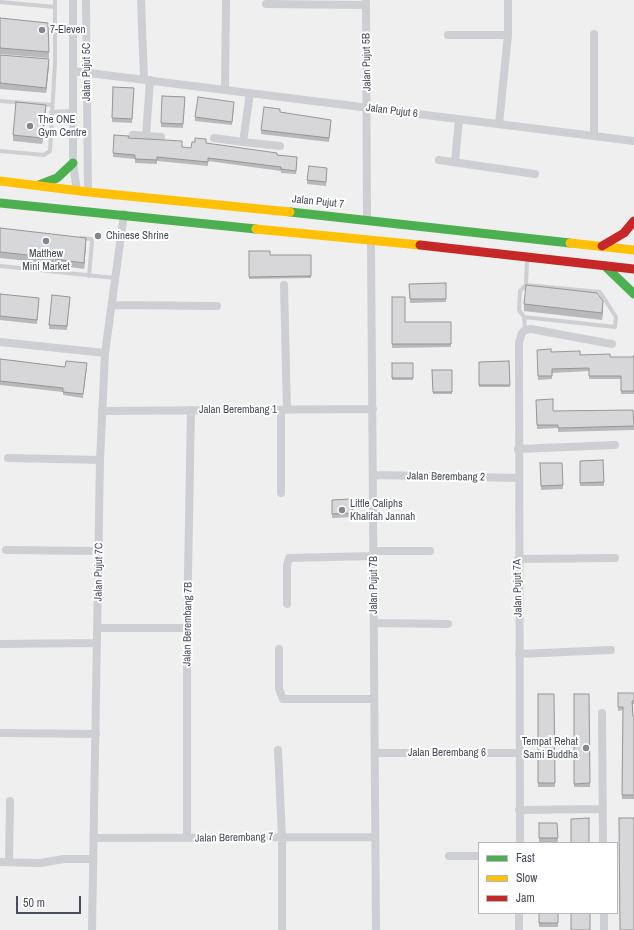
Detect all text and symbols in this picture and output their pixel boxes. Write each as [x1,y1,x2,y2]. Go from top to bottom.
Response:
place label: 7-Eleven [50,23,86,37]
marker: 7-Eleven [37,25,47,35]
street label: Jalan Pujut 5B [360,33,374,91]
street label: Jalan Pujut 5C [80,43,94,101]
street label: Jalan Pujut 6 [365,101,419,121]
place label: The ONE Gym Centre [38,113,87,139]
marker: The ONE Gym Centre [25,121,35,131]
street label: Jalan Pujut 7 [291,193,345,211]
place label: Chinese Shrine [106,229,169,243]
marker: Chinese Shrine [93,231,103,241]
marker: Matthew Mini Market [41,236,51,246]
place label: Matthew Mini Market [22,247,70,273]
street label: Jalan Berembang 1 [199,403,277,417]
street label: Jalan Berembang 2 [407,470,485,484]
place label: Little Caliphs Khalifah Jannah [350,497,415,523]
marker: Little Caliphs Khalifah Jannah [337,505,347,515]
street label: Jalan Pujut 7C [92,543,106,601]
street label: Jalan Pujut 7B [367,556,381,614]
street label: Jalan Pujut 7A [511,559,525,617]
street label: Jalan Berembang 7B [181,582,195,666]
place label: Tempat Rehat Sami Buddha [522,735,578,761]
marker: Tempat Rehat Sami Buddha [581,743,591,753]
street label: Jalan Berembang 6 [408,746,486,760]
street label: Jalan Berembang 7 [195,831,273,845]
legend [478,842,618,914]
text: Fast [516,850,535,866]
text: Slow [516,870,537,886]
scale bar [18,888,83,914]
text: Jam [516,890,535,906]
text: 50 m [23,895,45,911]

